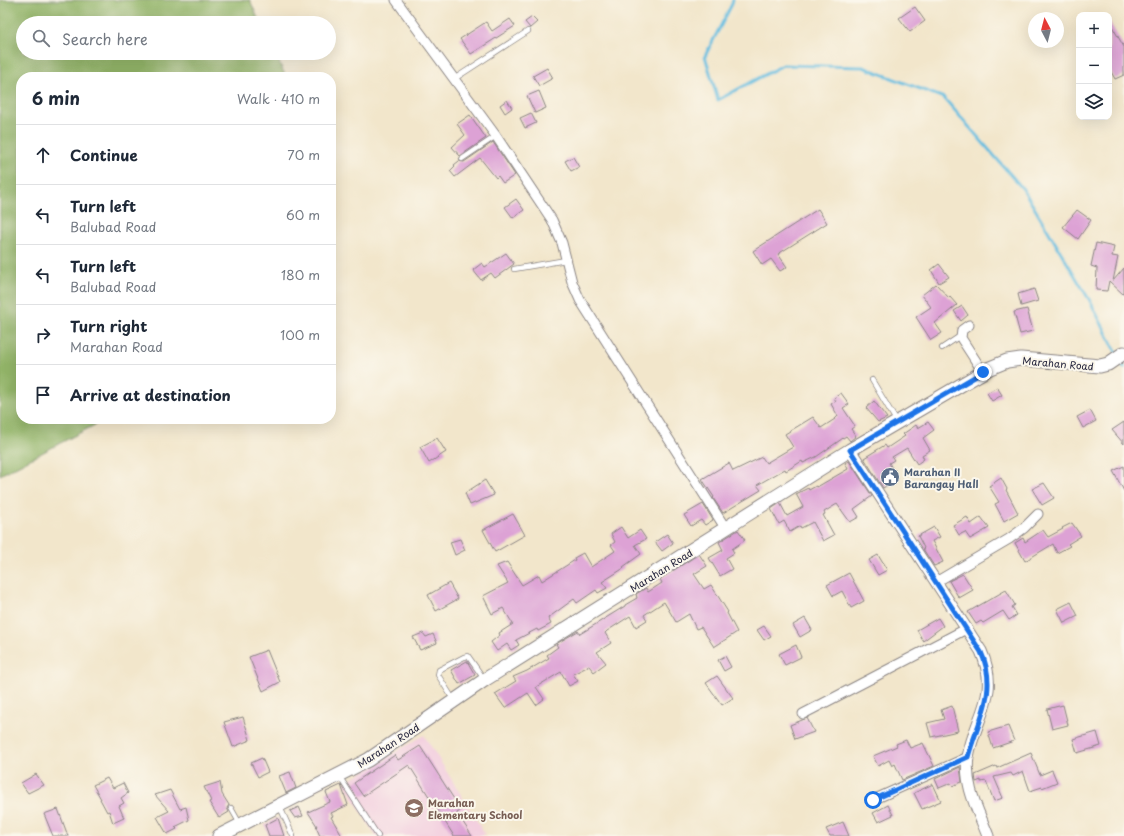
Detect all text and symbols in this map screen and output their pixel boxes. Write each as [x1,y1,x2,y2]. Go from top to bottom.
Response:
north arrow [1028,12,1064,48]
map controls [1076,12,1112,120]
button: + [1076,12,1112,48]
search box [16,16,336,60]
icon: search [30,27,52,49]
text: Search here [62,27,148,50]
button: − [1076,48,1112,84]
button: layers [1076,84,1112,120]
text: 6 min [32,85,80,111]
text: Walk · 410 m [237,89,320,108]
text: Continue [70,143,138,166]
icon: ahead [32,144,54,166]
text: 70 m [287,145,320,164]
text: Turn left [70,194,136,217]
icon: left [32,204,54,226]
text: 60 m [286,205,320,224]
text: Balubad Road [70,217,156,236]
text: Turn left [70,254,136,277]
icon: left [32,264,54,286]
text: 180 m [281,265,320,284]
text: Balubad Road [70,277,156,296]
text: Turn right [70,314,147,337]
icon: right [32,324,54,346]
text: 100 m [280,325,320,344]
text: Marahan Road [70,337,163,356]
street label: Marahan Road [1022,352,1094,374]
route end [974,363,992,381]
text: Arrive at destination [70,383,231,406]
icon: arrive [32,384,54,406]
place label: Marahan II Barangay Hall [904,464,978,492]
public building icon: Marahan II Barangay Hall [879,466,901,488]
street label: Marahan Road [627,545,695,595]
street label: Marahan Road [354,719,422,771]
route start [864,791,882,809]
place label: Marahan Elementary School [428,795,522,822]
school or university icon: Marahan Elementary School [403,797,425,819]

